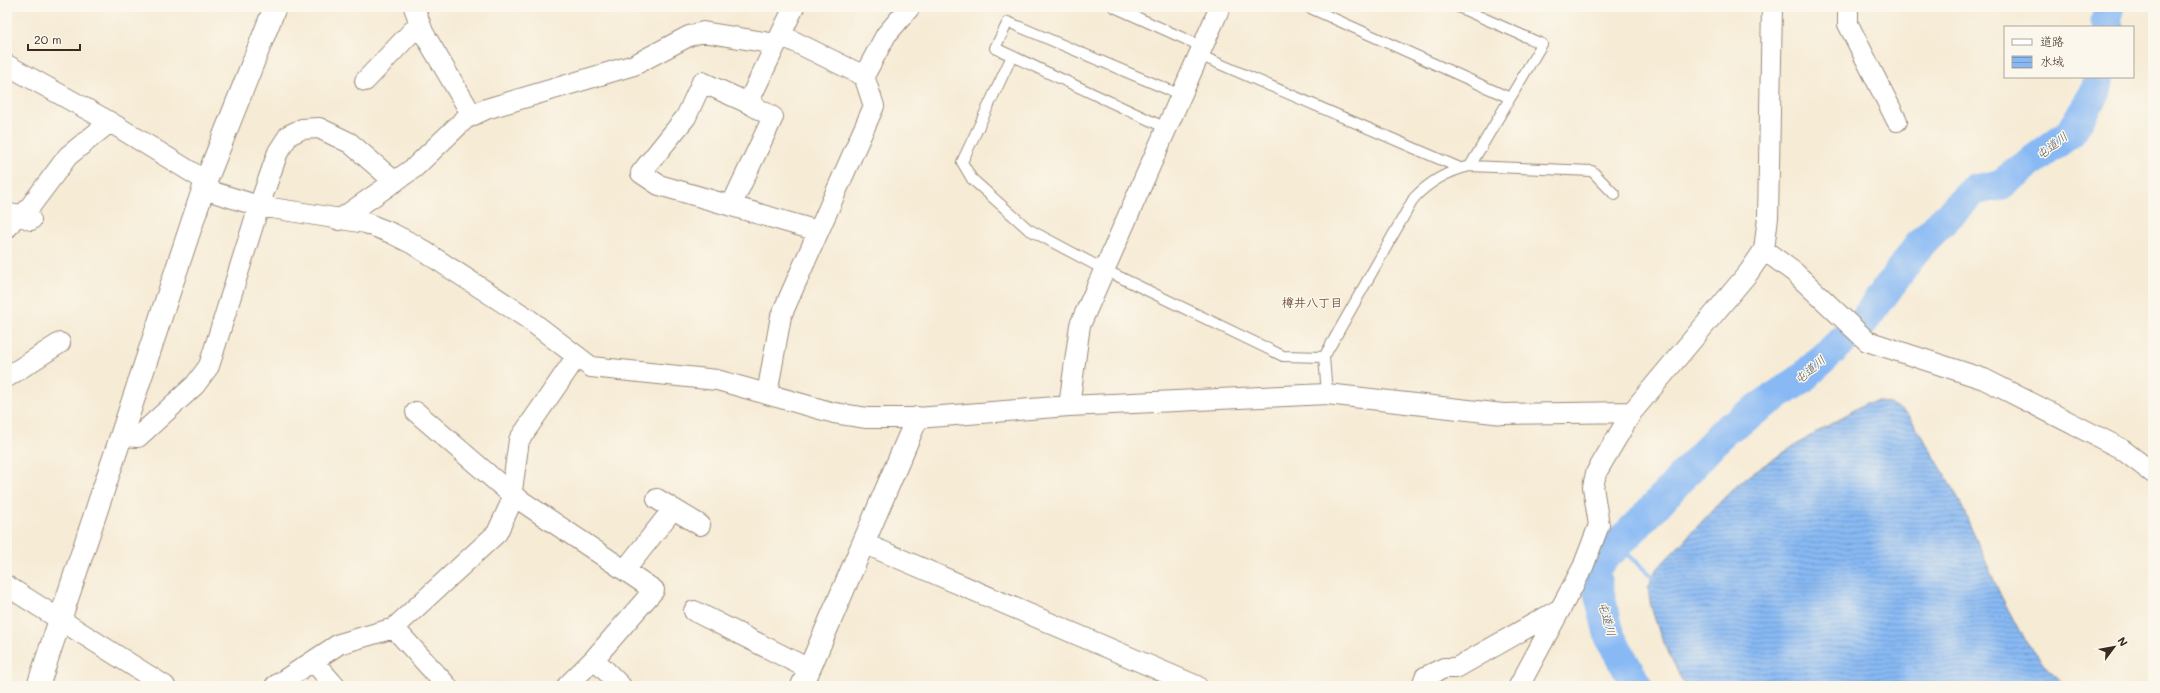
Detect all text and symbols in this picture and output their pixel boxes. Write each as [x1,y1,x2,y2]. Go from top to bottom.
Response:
scale bar [28,26,80,52]
legend [2004,26,2134,78]
text: 20 m [34,31,62,47]
text: 道路 [2040,33,2064,49]
text: 水域 [2040,53,2064,69]
water label: 屯道川 [2032,128,2070,163]
district label: 樽井八丁目 [1282,294,1342,310]
water label: 屯道川 [1791,351,1828,387]
water label: 屯道川 [1595,599,1621,638]
north arrow [2094,627,2134,667]
text: N [2114,634,2131,649]

